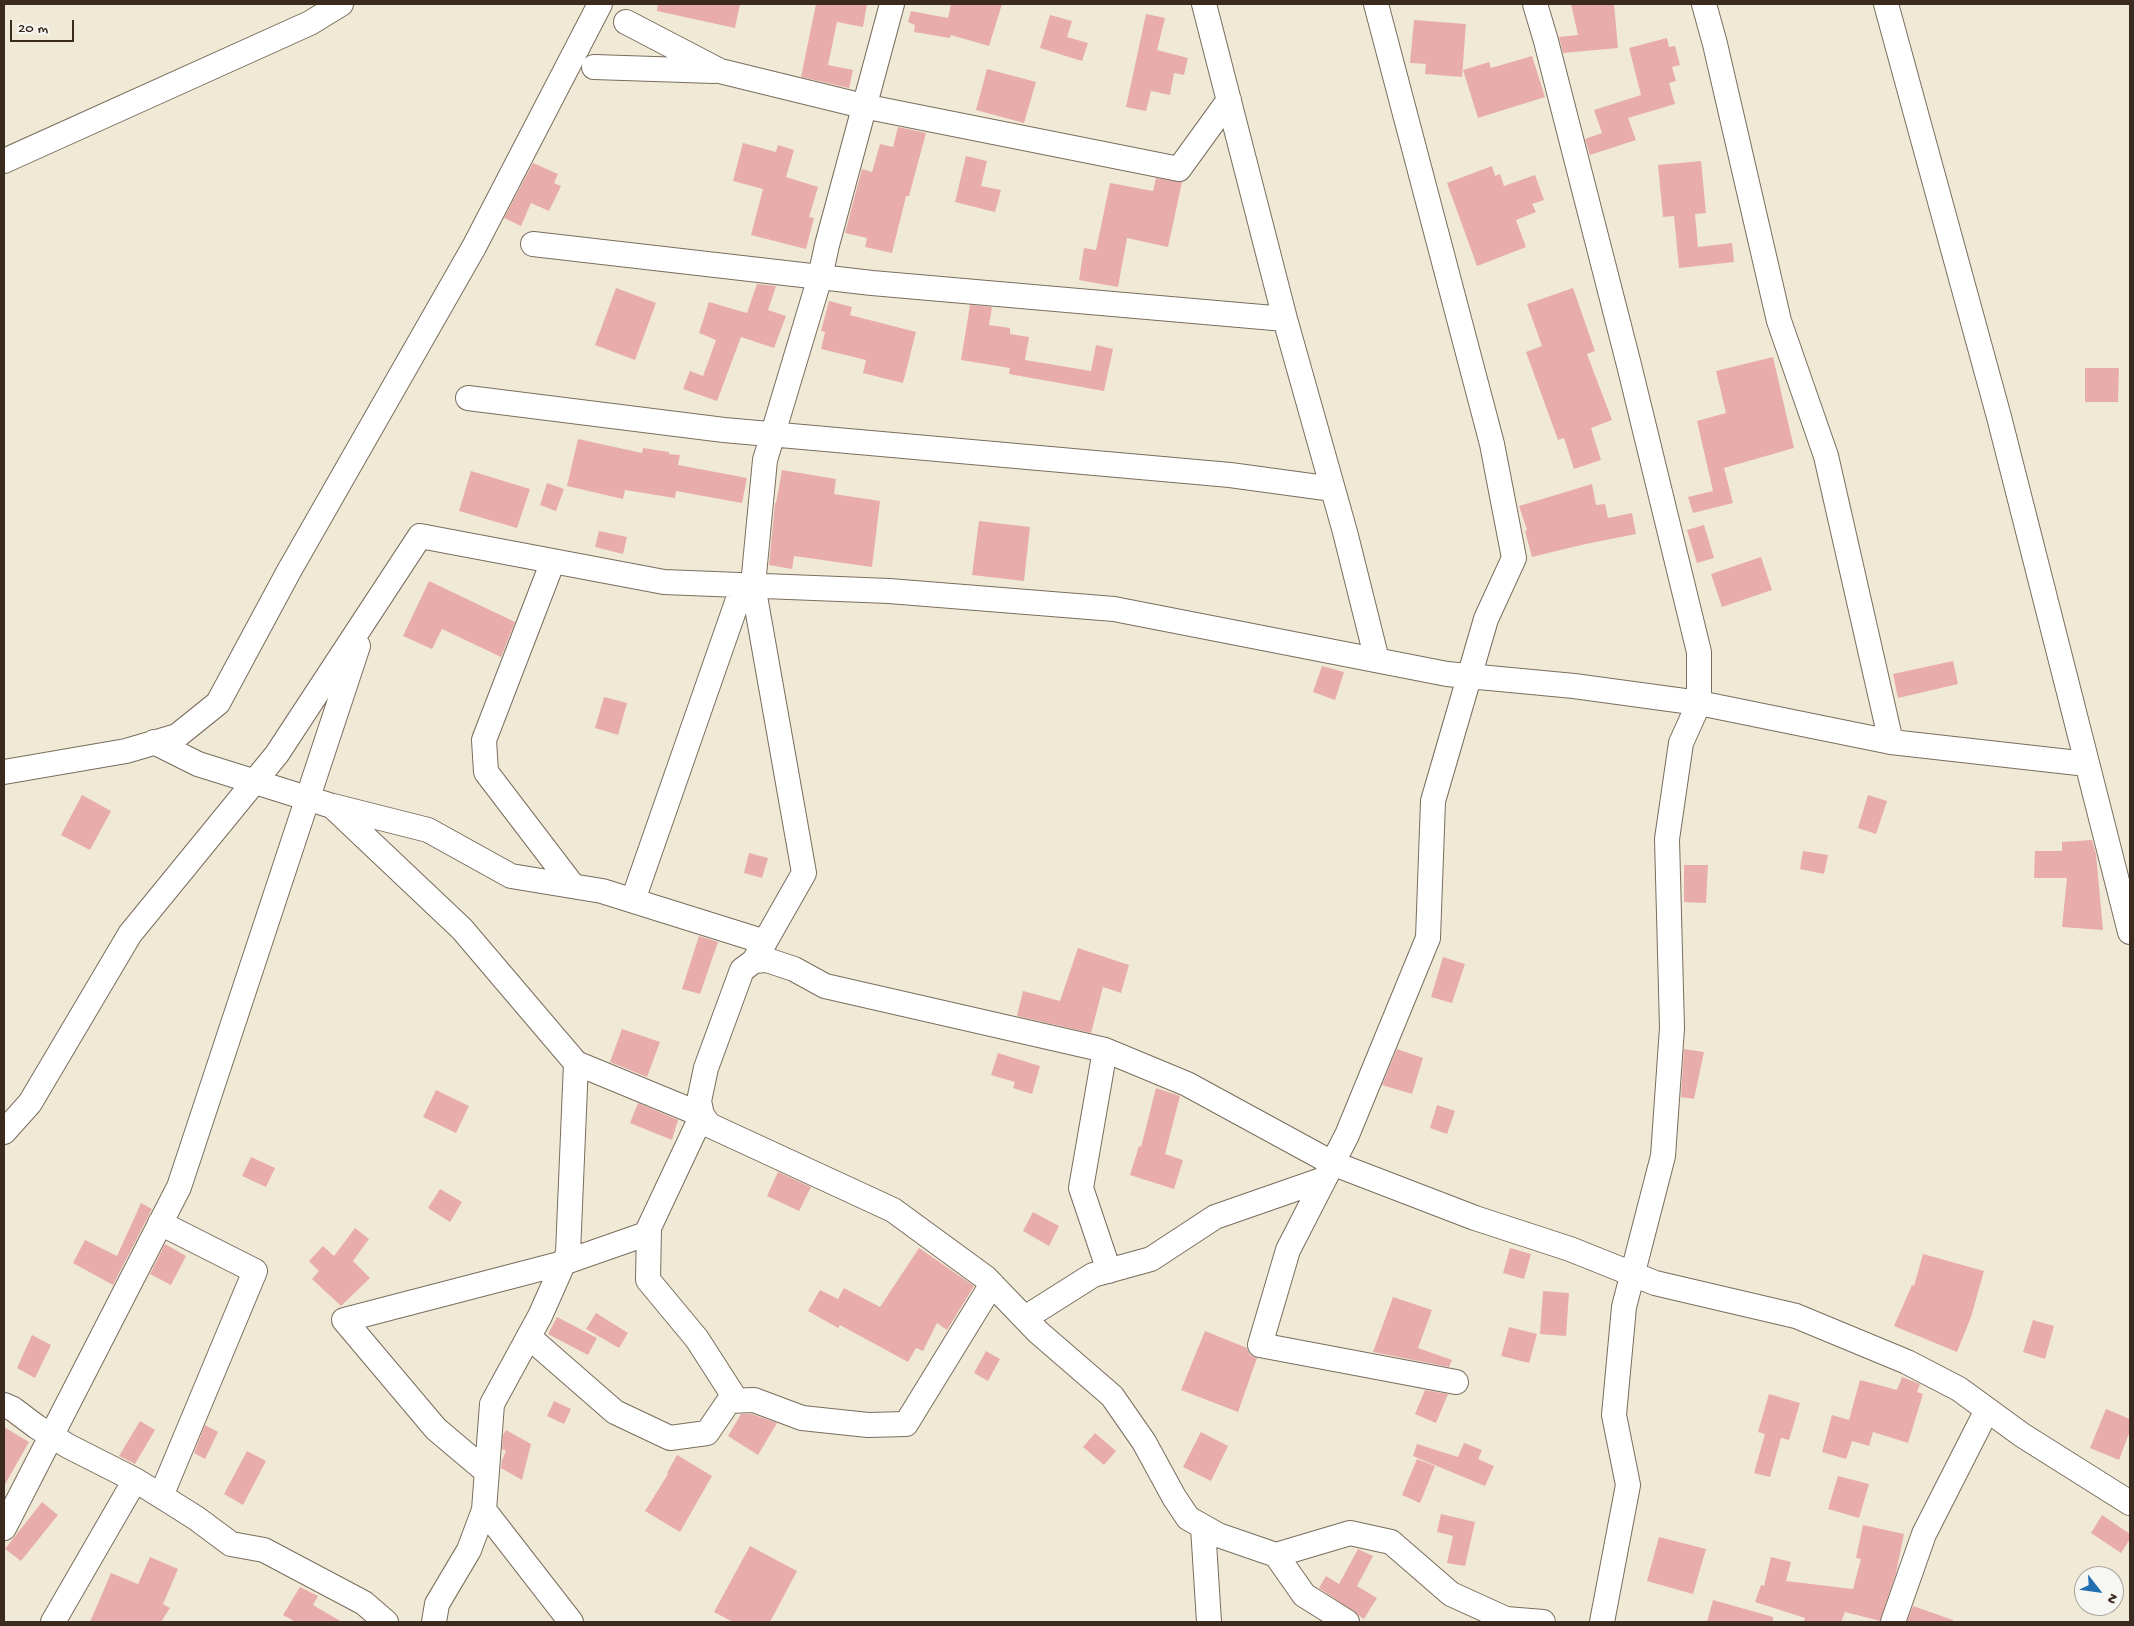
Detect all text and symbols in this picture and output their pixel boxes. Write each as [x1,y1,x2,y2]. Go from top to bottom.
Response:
scale bar [12,10,76,42]
text: 20 m [18,20,48,38]
north arrow [2074,1566,2124,1616]
text: N [2102,1590,2121,1606]

